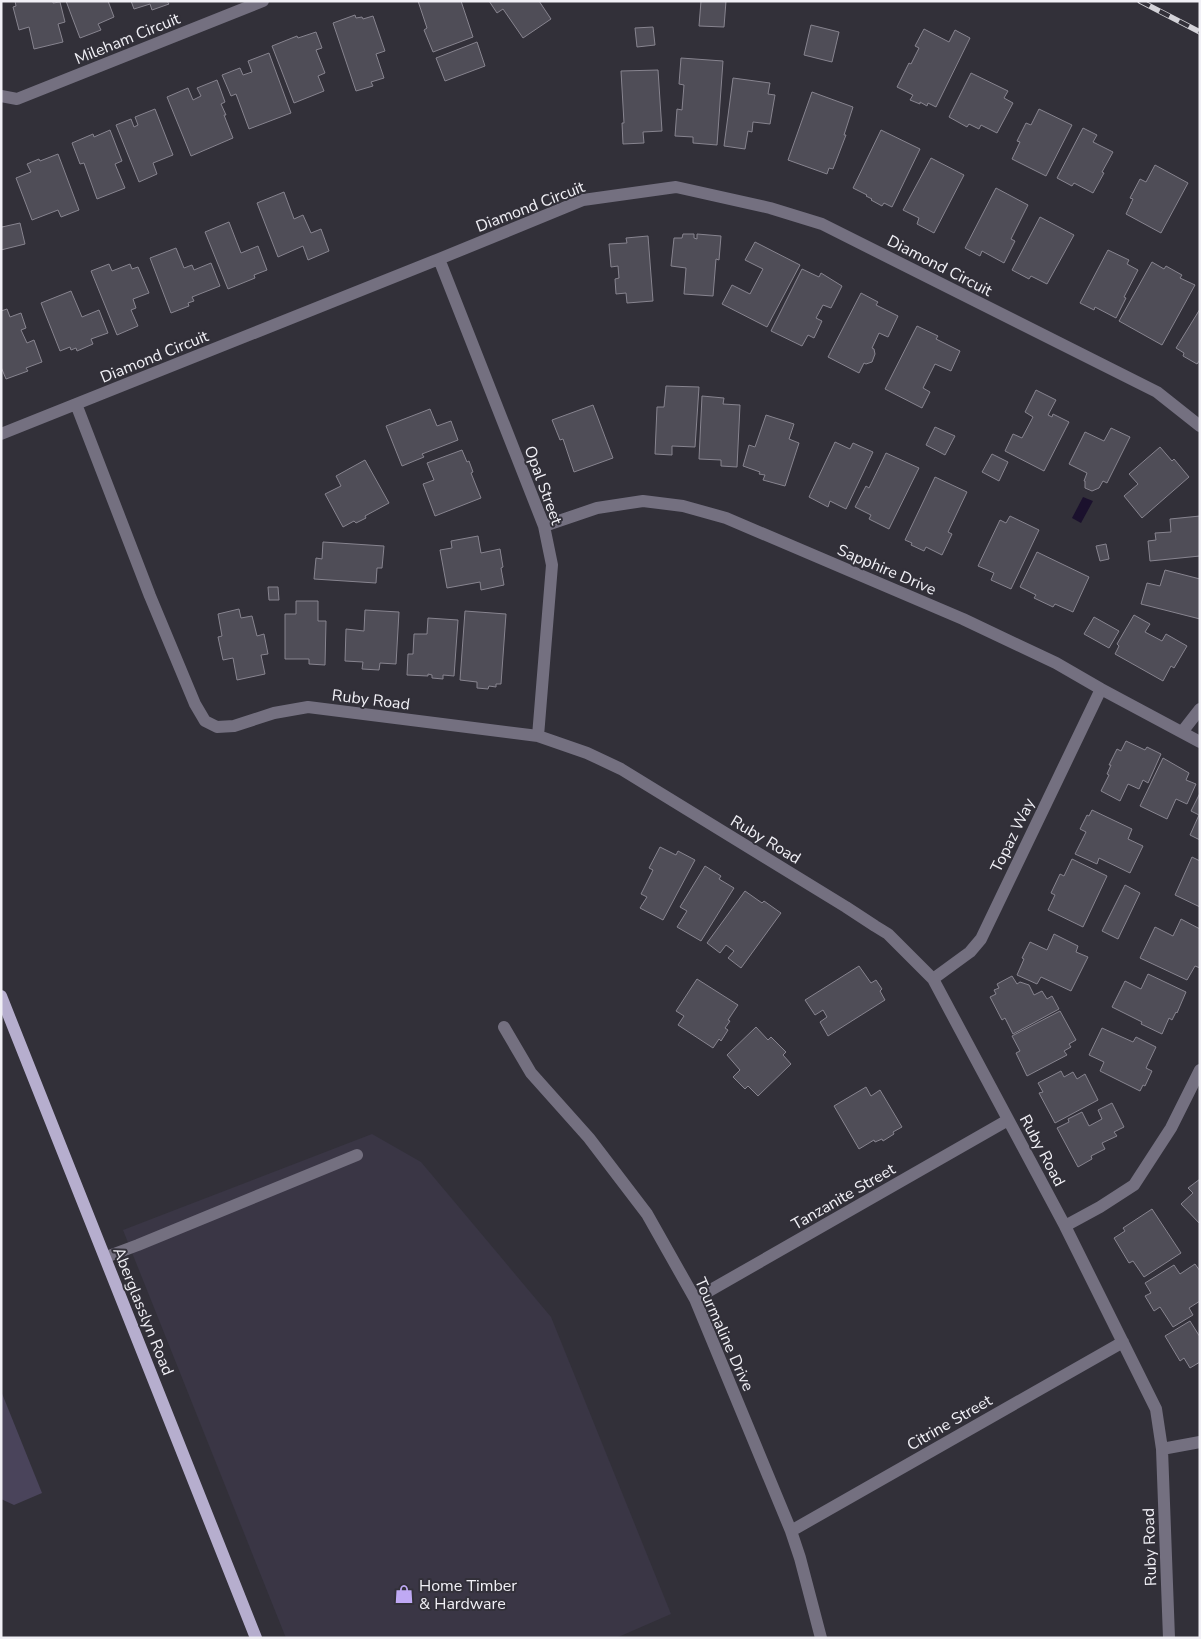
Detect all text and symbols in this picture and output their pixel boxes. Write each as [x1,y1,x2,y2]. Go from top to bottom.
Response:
street label: Mileham Circuit [71,8,184,70]
street label: Diamond Circuit [473,176,588,238]
street label: Diamond Circuit [883,230,996,302]
street label: Diamond Circuit [97,325,212,389]
street label: Opal Street [519,443,568,528]
street label: Sapphire Drive [834,539,940,601]
street label: Ruby Road [331,684,411,716]
street label: Topaz Way [985,794,1041,876]
street label: Ruby Road [726,810,805,869]
street label: Ruby Road [1014,1111,1070,1190]
street label: Tanzanite Street [788,1158,900,1235]
street label: Aberglasslyn Road [107,1244,179,1379]
street label: Tourmaline Drive [689,1274,759,1395]
street label: Citrine Street [903,1389,996,1456]
street label: Ruby Road [1138,1507,1162,1587]
place label: Home Timber & Hardware [419,1575,517,1615]
shop icon: Home Timber & Hardware [393,1583,415,1605]

